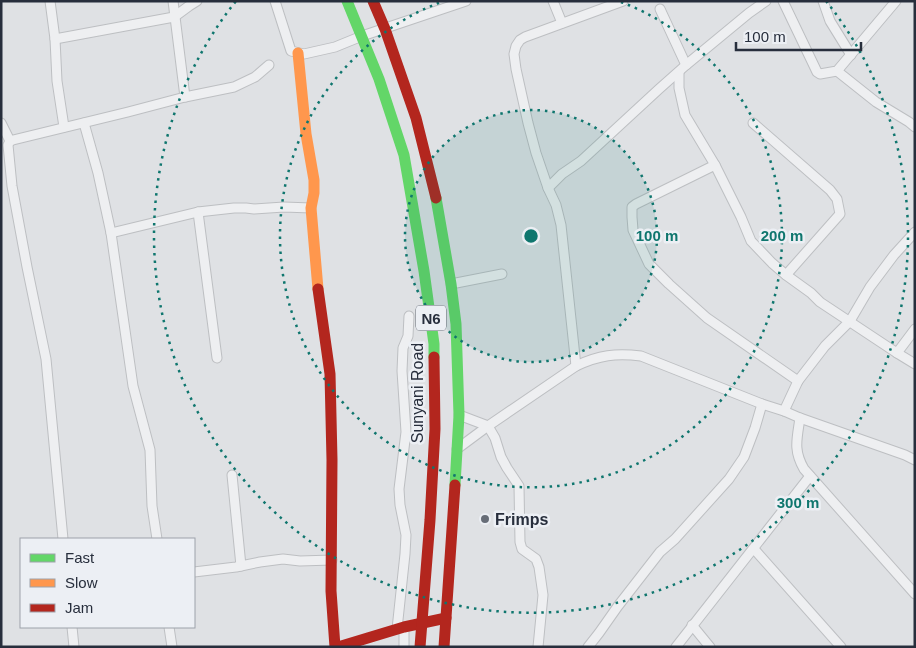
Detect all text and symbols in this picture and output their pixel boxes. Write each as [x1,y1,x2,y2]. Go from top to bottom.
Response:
scale bar [736,20,861,52]
text: 100 m [744,28,786,45]
centre of rings [522,227,540,245]
text: 100 m [636,227,678,244]
text: 200 m [761,227,803,244]
road number: N6 [416,306,446,330]
street label: Sunyani Road [409,343,426,443]
text: 300 m [777,494,819,511]
place label: Frimps [495,511,548,528]
marker: Frimps [479,513,491,525]
legend [20,538,195,628]
text: Fast [65,549,95,566]
text: Slow [65,574,98,591]
text: Jam [65,599,93,616]

